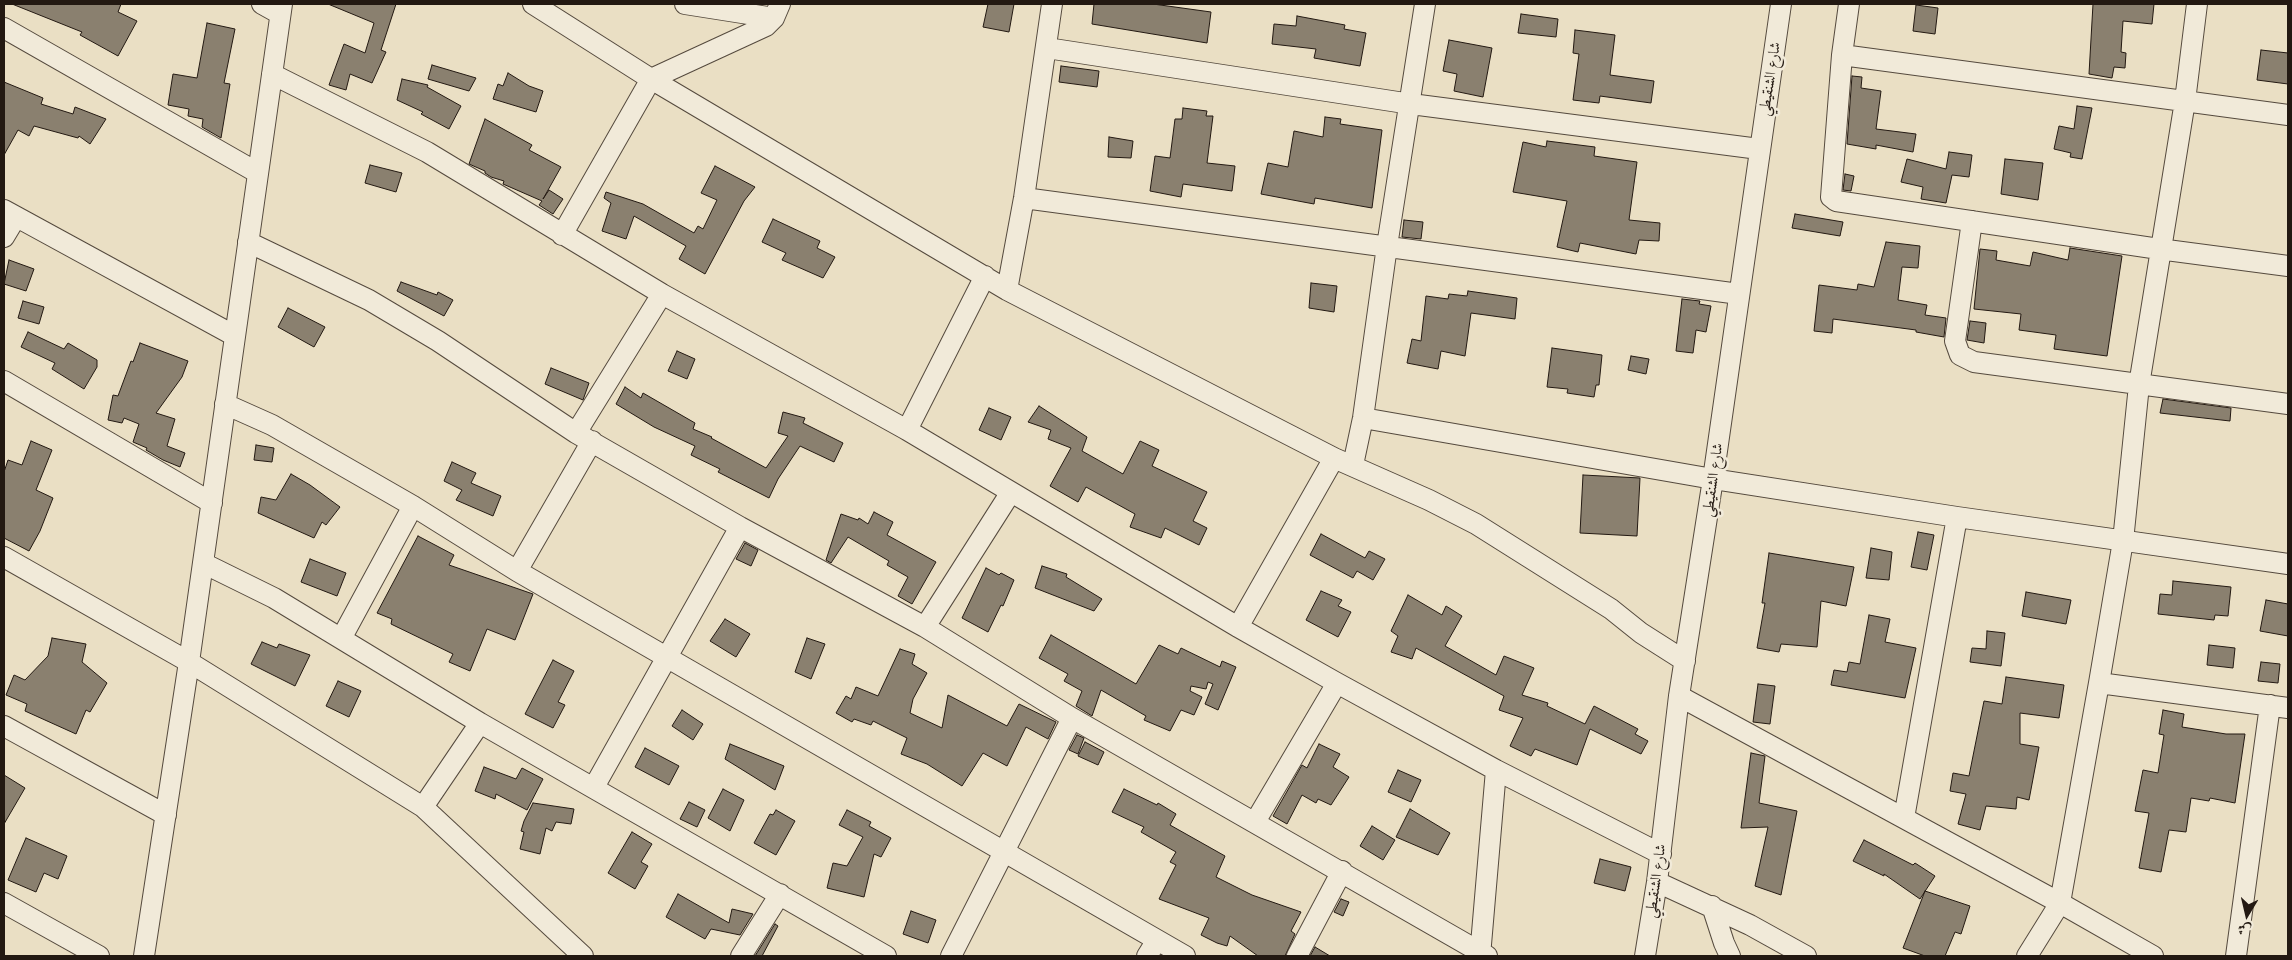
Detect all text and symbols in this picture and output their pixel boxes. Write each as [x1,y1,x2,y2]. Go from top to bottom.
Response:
street label: شارع الشنقيطي [1755,41,1785,117]
street label: شارع الشنقيطي [1699,442,1727,518]
street label: شارع الشنقيطي [1642,843,1670,919]
north arrow [2222,890,2272,940]
text: ش [2236,920,2253,940]

